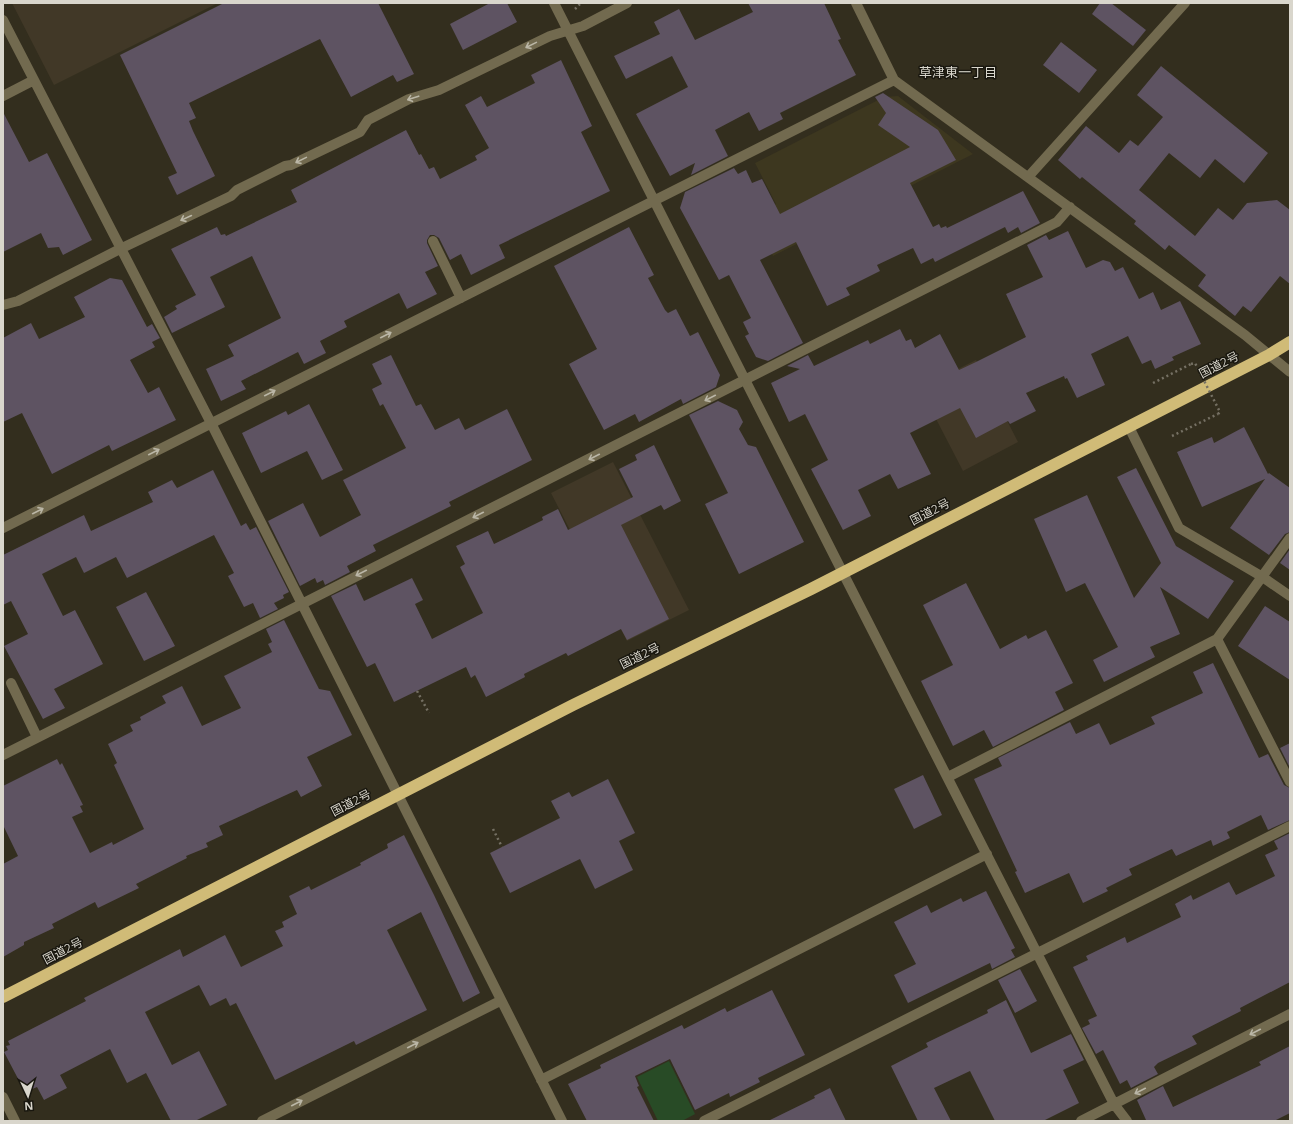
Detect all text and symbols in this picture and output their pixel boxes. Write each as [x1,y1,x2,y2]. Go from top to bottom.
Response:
one-way arrow [526,41,538,49]
district label: 草津東一丁目 [919,63,997,81]
one-way arrow [407,95,420,102]
one-way arrow [296,157,308,164]
one-way arrow [180,215,192,222]
one-way arrow [380,331,392,339]
street label: 国道2号 [1196,347,1242,382]
one-way arrow [264,389,276,397]
one-way arrow [704,395,716,402]
one-way arrow [147,448,159,455]
one-way arrow [588,454,600,461]
street label: 国道2号 [907,494,953,529]
one-way arrow [32,507,44,514]
one-way arrow [472,512,484,519]
one-way arrow [356,570,368,578]
street label: 国道2号 [617,639,663,673]
street label: 国道2号 [328,785,374,820]
street label: 国道2号 [40,933,86,968]
one-way arrow [1250,1028,1262,1036]
one-way arrow [407,1041,419,1048]
north arrow [8,1076,48,1116]
one-way arrow [1134,1088,1146,1095]
text: N [24,1099,34,1114]
one-way arrow [291,1099,303,1107]

